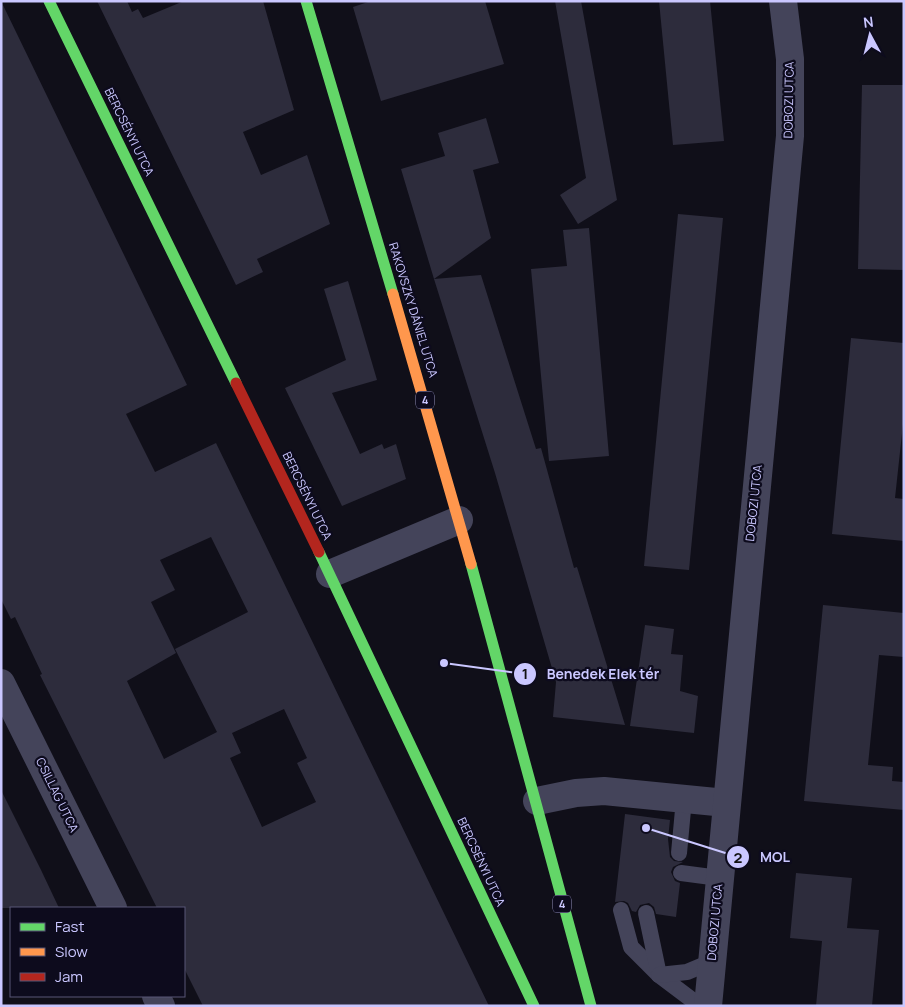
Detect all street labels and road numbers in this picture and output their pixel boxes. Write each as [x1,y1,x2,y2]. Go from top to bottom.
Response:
street label: DOBOZI UTCA [779,61,798,139]
street label: BERCSÉNYI UTCA [101,85,158,179]
street label: RAKOVSZKY DÁNIEL UTCA [385,240,442,380]
road number: 4 [416,392,434,408]
street label: BERCSÉNYI UTCA [279,449,336,543]
street label: DOBOZI UTCA [741,463,766,542]
street label: CSILLAG UTCA [32,755,83,835]
street label: BERCSÉNYI UTCA [453,815,510,909]
street label: DOBOZI UTCA [703,883,726,961]
road number: 4 [553,896,571,912]

